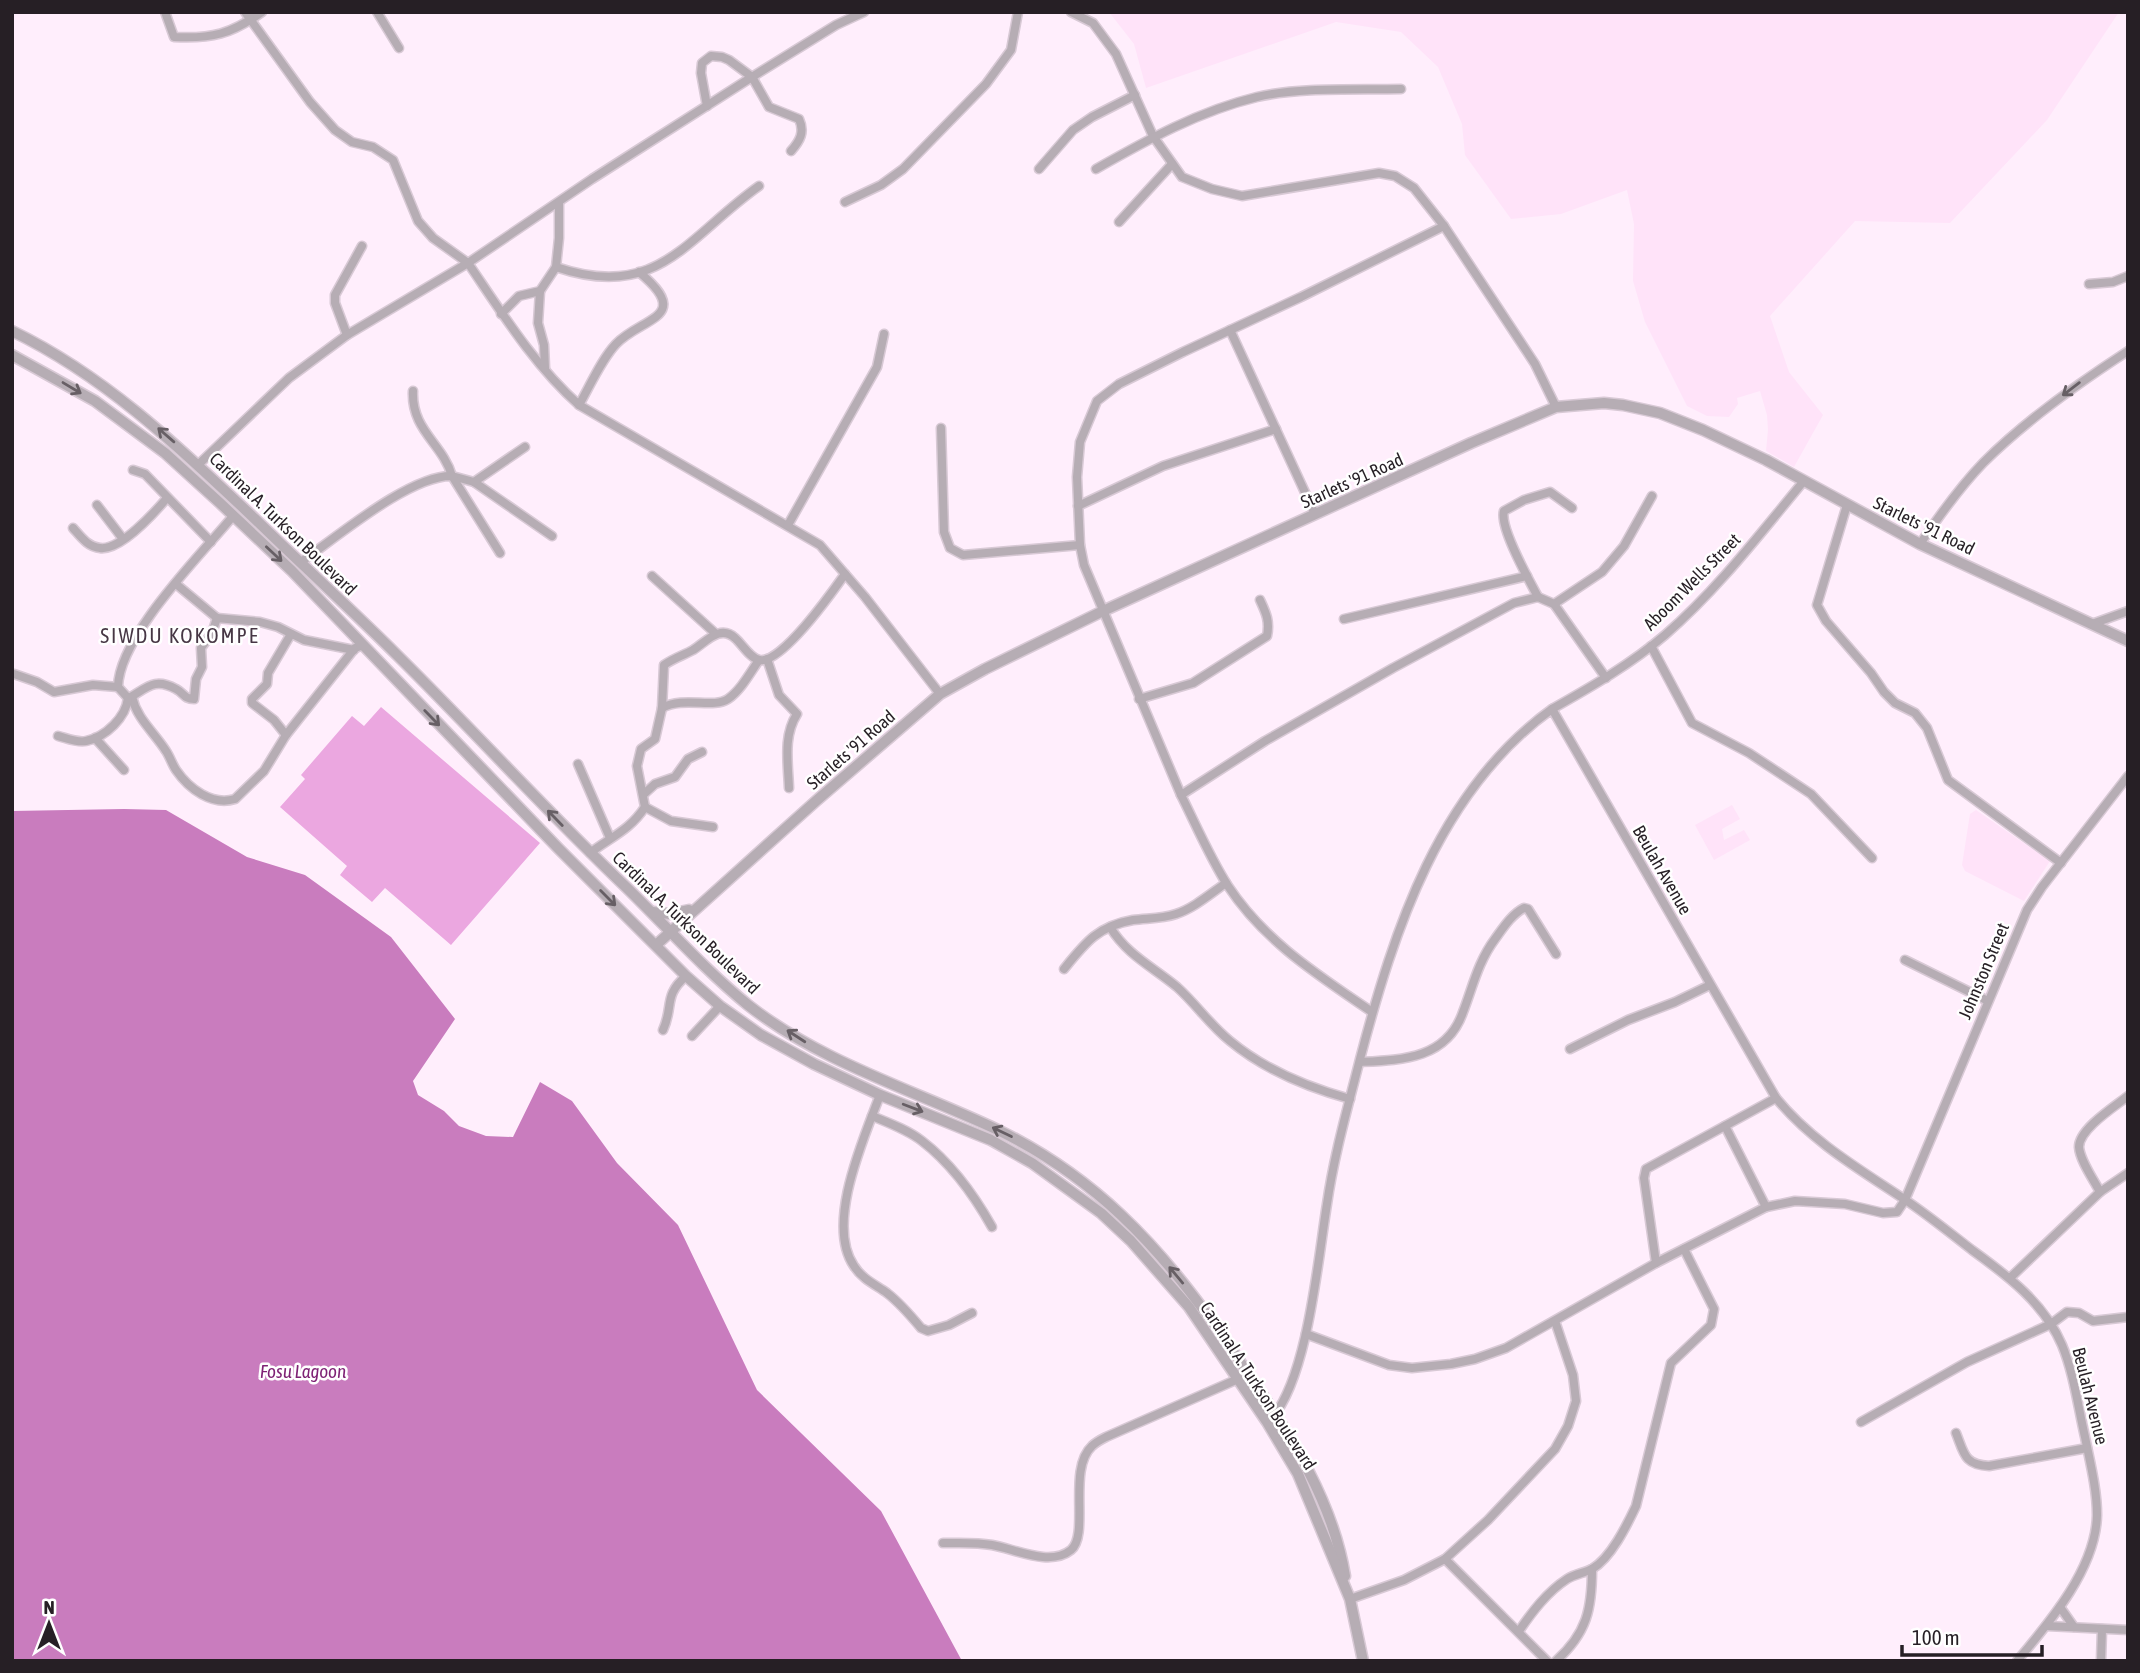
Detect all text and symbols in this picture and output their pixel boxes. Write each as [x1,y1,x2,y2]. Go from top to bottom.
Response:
one-way arrow [62,381,82,395]
one-way arrow [2062,382,2081,397]
one-way arrow [157,427,175,443]
street label: Cardinal A. Turkson Boulevard [206,448,361,599]
street label: Starlets '91 Road [1297,449,1406,512]
street label: Starlets '91 Road [1870,492,1978,559]
street label: Aboom Wells Street [1639,529,1744,634]
one-way arrow [265,546,282,563]
district label: SIWDU KOKOMPE [100,623,260,647]
street label: Starlets '91 Road [802,706,899,794]
one-way arrow [423,709,440,726]
one-way arrow [547,810,564,827]
street label: Beulah Avenue [1628,821,1696,918]
street label: Cardinal A. Turkson Boulevard [609,847,764,998]
one-way arrow [599,889,616,906]
street label: Johnston Street [1954,920,2013,1022]
one-way arrow [787,1029,806,1044]
one-way arrow [901,1103,923,1115]
one-way arrow [992,1125,1013,1138]
one-way arrow [1169,1266,1185,1284]
street label: Cardinal A. Turkson Boulevard [1196,1298,1321,1474]
street label: Beulah Avenue [2068,1345,2113,1447]
water label: Fosu Lagoon [260,1360,346,1382]
north arrow [14,1589,84,1659]
text: N [43,1596,55,1618]
scale bar [1902,1614,2042,1658]
text: 100 m [1912,1625,1960,1649]

